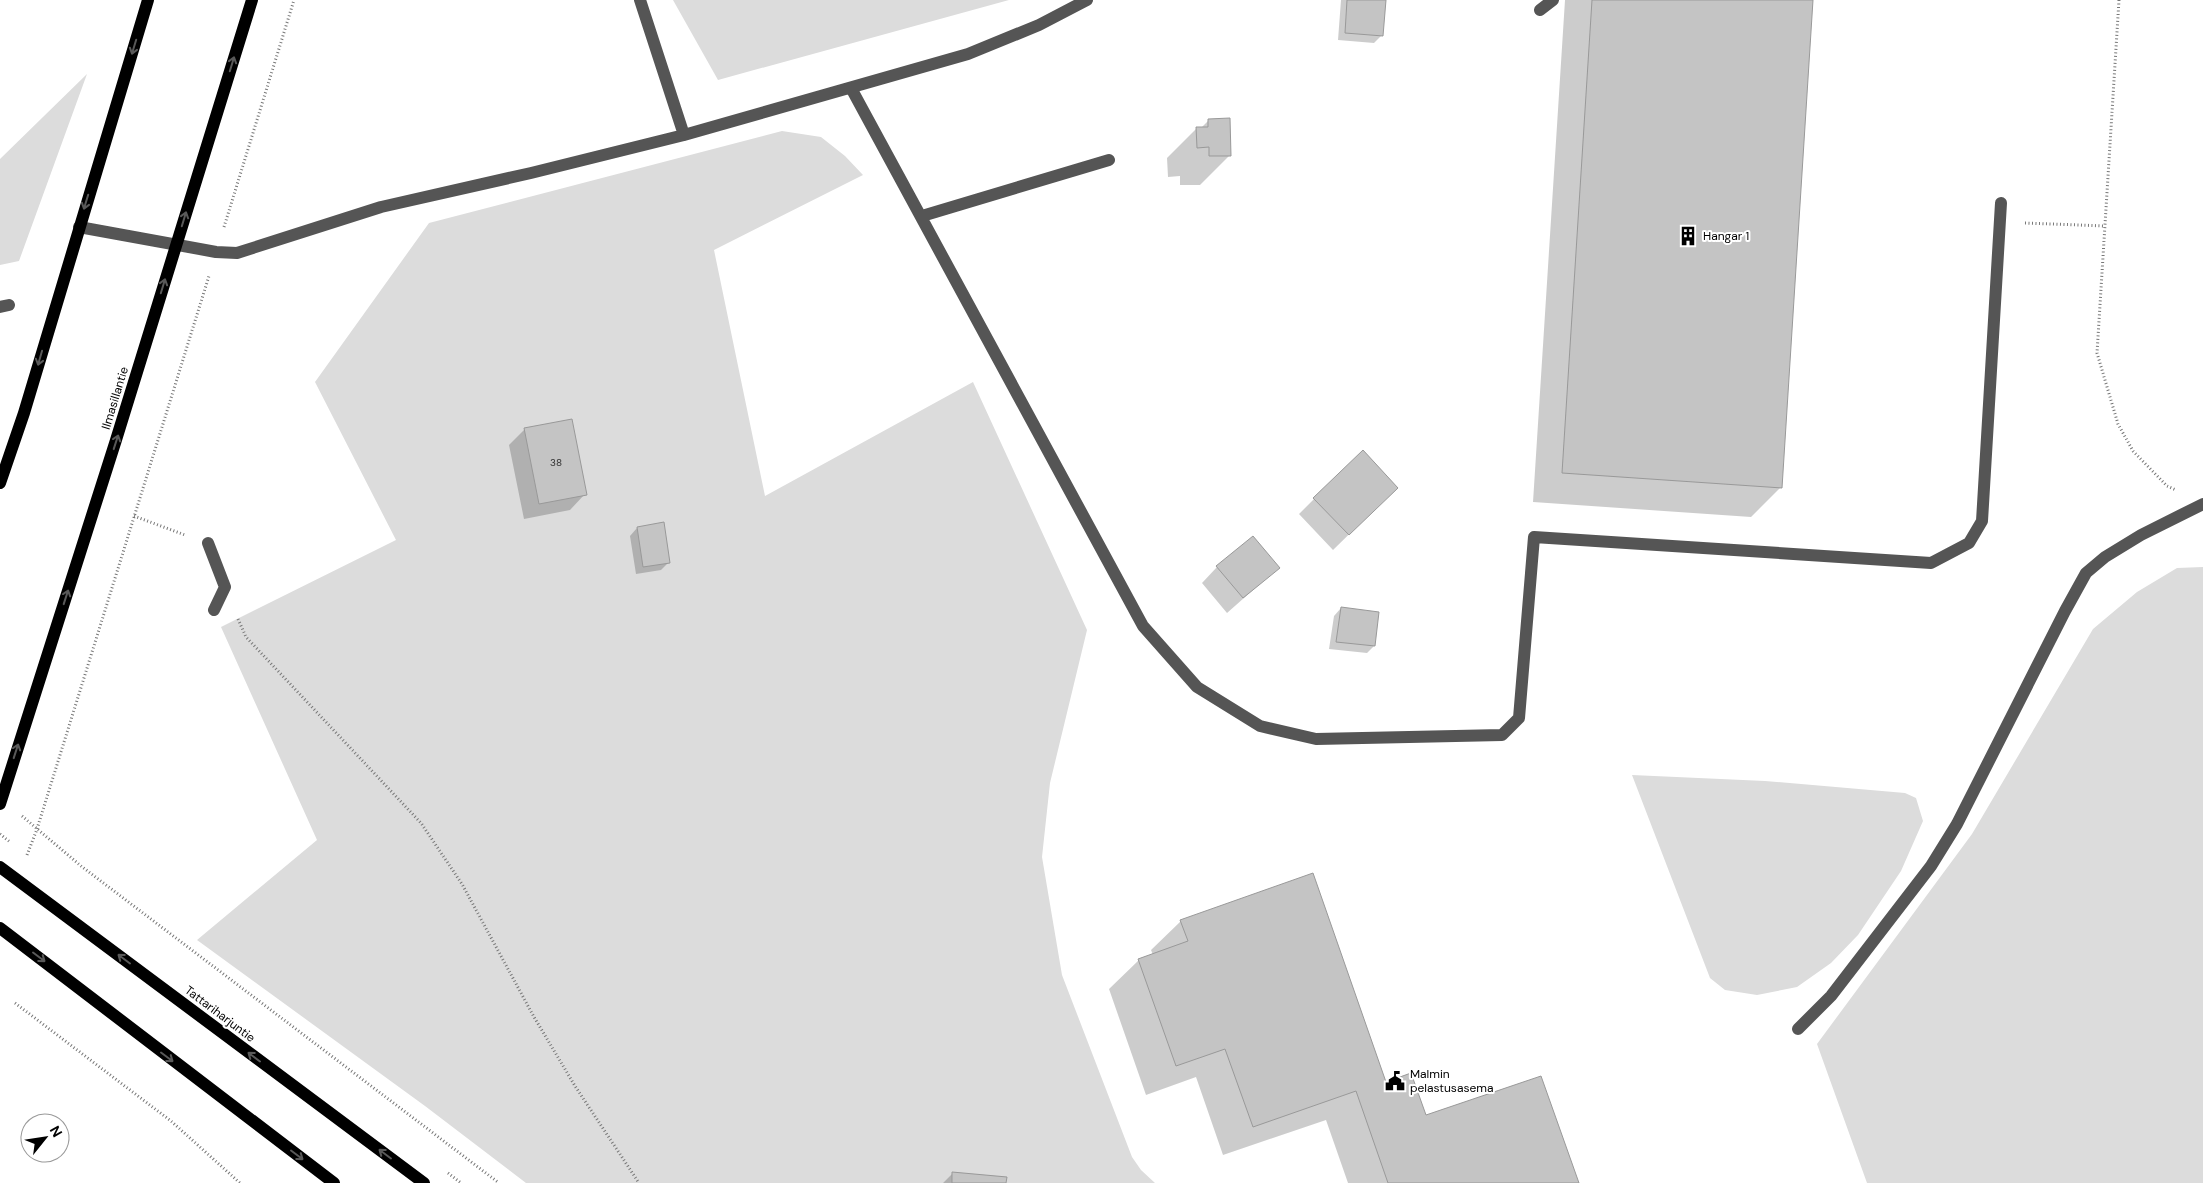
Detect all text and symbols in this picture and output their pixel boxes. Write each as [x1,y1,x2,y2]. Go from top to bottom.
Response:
one-way arrow [128,38,138,54]
one-way arrow [228,56,237,72]
one-way arrow [81,194,91,210]
one-way arrow [180,212,190,228]
building icon: Hangar 1 [1677,225,1699,247]
place label: Hangar 1 [1703,228,1749,244]
one-way arrow [159,279,169,295]
one-way arrow [35,349,44,365]
street label: Ilmasillantie [98,365,132,431]
one-way arrow [111,434,121,450]
house number: 38 [550,456,562,469]
one-way arrow [62,589,71,605]
one-way arrow [12,744,22,760]
one-way arrow [32,952,45,963]
one-way arrow [118,954,131,965]
street label: Tattariharjuntie [181,982,259,1046]
one-way arrow [160,1051,173,1062]
one-way arrow [248,1051,261,1062]
place label: Malmin pelastusasema [1410,1066,1494,1096]
public building icon: Malmin pelastusasema [1384,1070,1406,1092]
north arrow [20,1113,70,1163]
text: N [46,1123,67,1140]
one-way arrow [378,1149,392,1159]
one-way arrow [290,1150,304,1160]

